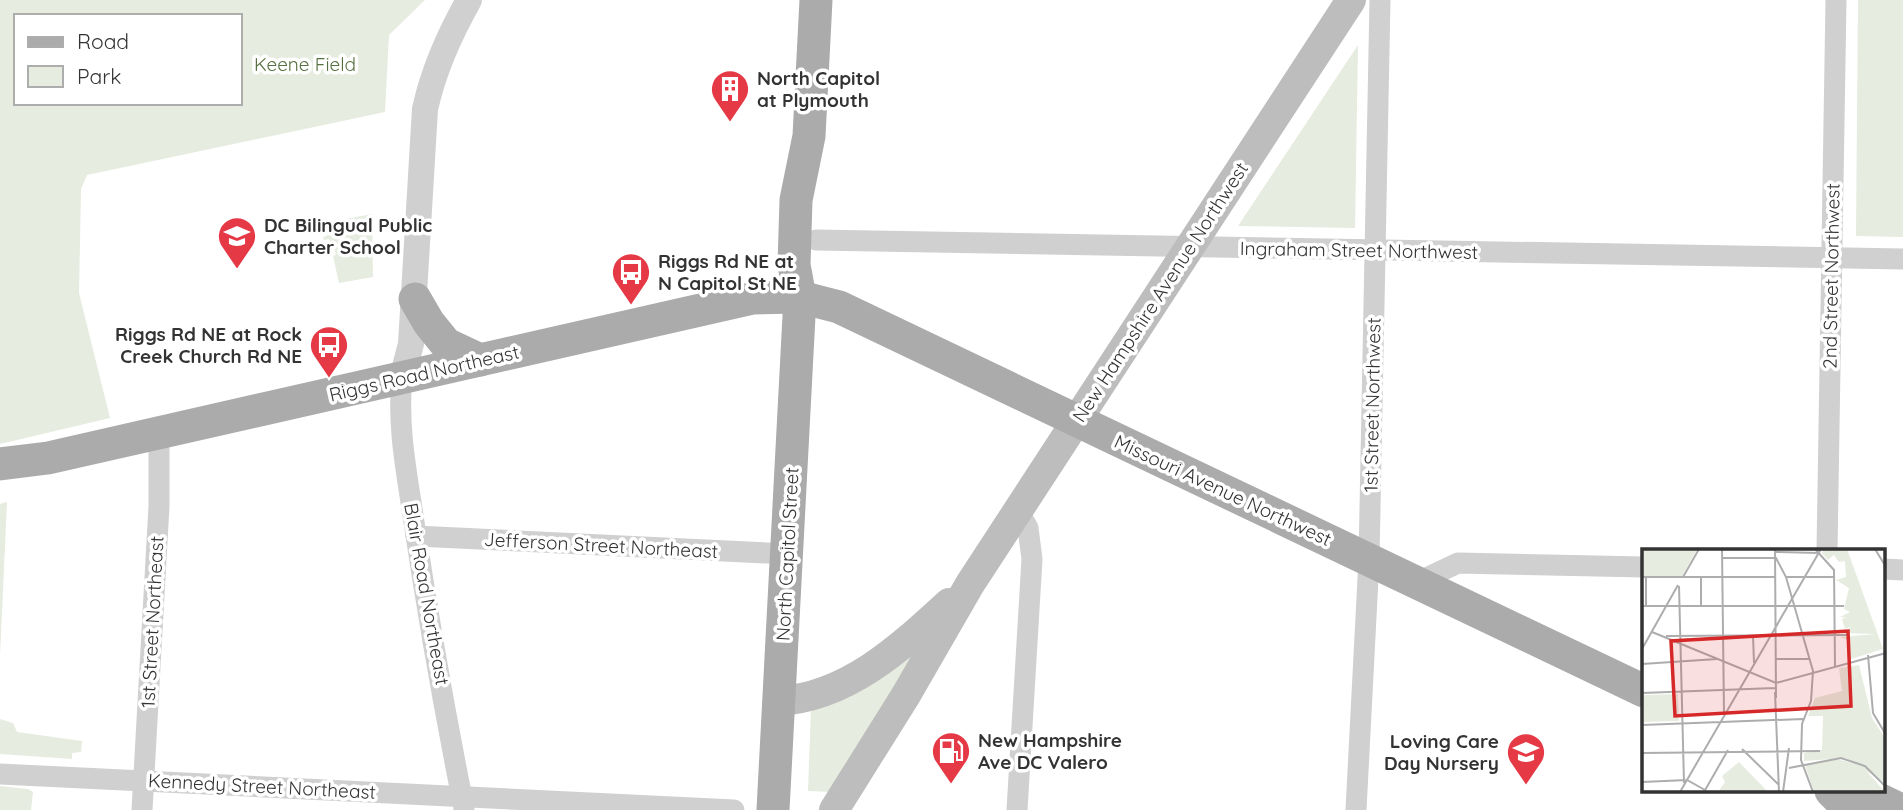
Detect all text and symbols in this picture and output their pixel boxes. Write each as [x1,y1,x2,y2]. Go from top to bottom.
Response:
legend [14,14,242,105]
text: Road [77,28,129,54]
park label: Keene Field [254,52,356,76]
text: Park [77,63,121,89]
place label: North Capitol at Plymouth [757,66,880,112]
building icon: North Capitol at Plymouth [709,68,751,123]
street label: New Hampshire Avenue Northwest [1067,158,1253,426]
street label: 2nd Street Northwest [1817,183,1845,369]
place label: DC Bilingual Public Charter School [264,213,432,259]
school or university icon: DC Bilingual Public Charter School [216,215,258,270]
street label: Ingraham Street Northwest [1240,236,1478,264]
place label: Riggs Rd NE at N Capitol St NE [658,249,797,295]
bus stop icon: Riggs Rd NE at N Capitol St NE [610,251,652,306]
street label: 1st Street Northwest [1358,317,1386,493]
place label: Riggs Rd NE at Rock Creek Church Rd NE [115,322,302,368]
bus stop icon: Riggs Rd NE at Rock Creek Church Rd NE [308,324,350,379]
street label: Riggs Road Northeast [327,339,521,407]
street label: Missouri Avenue Northwest [1111,429,1335,551]
street label: North Capitol Street [770,467,804,641]
street label: Blair Road Northeast [399,501,455,687]
street label: Jefferson Street Northeast [483,527,719,563]
street label: 1st Street Northeast [136,535,168,709]
inset map [1642,549,1885,792]
place label: New Hampshire Ave DC Valero [978,728,1122,774]
place label: Loving Care Day Nursery [1384,729,1499,775]
fuel station icon: New Hampshire Ave DC Valero [930,730,972,785]
school or university icon: Loving Care Day Nursery [1505,731,1547,786]
street label: Kennedy Street Northeast [148,768,376,804]

